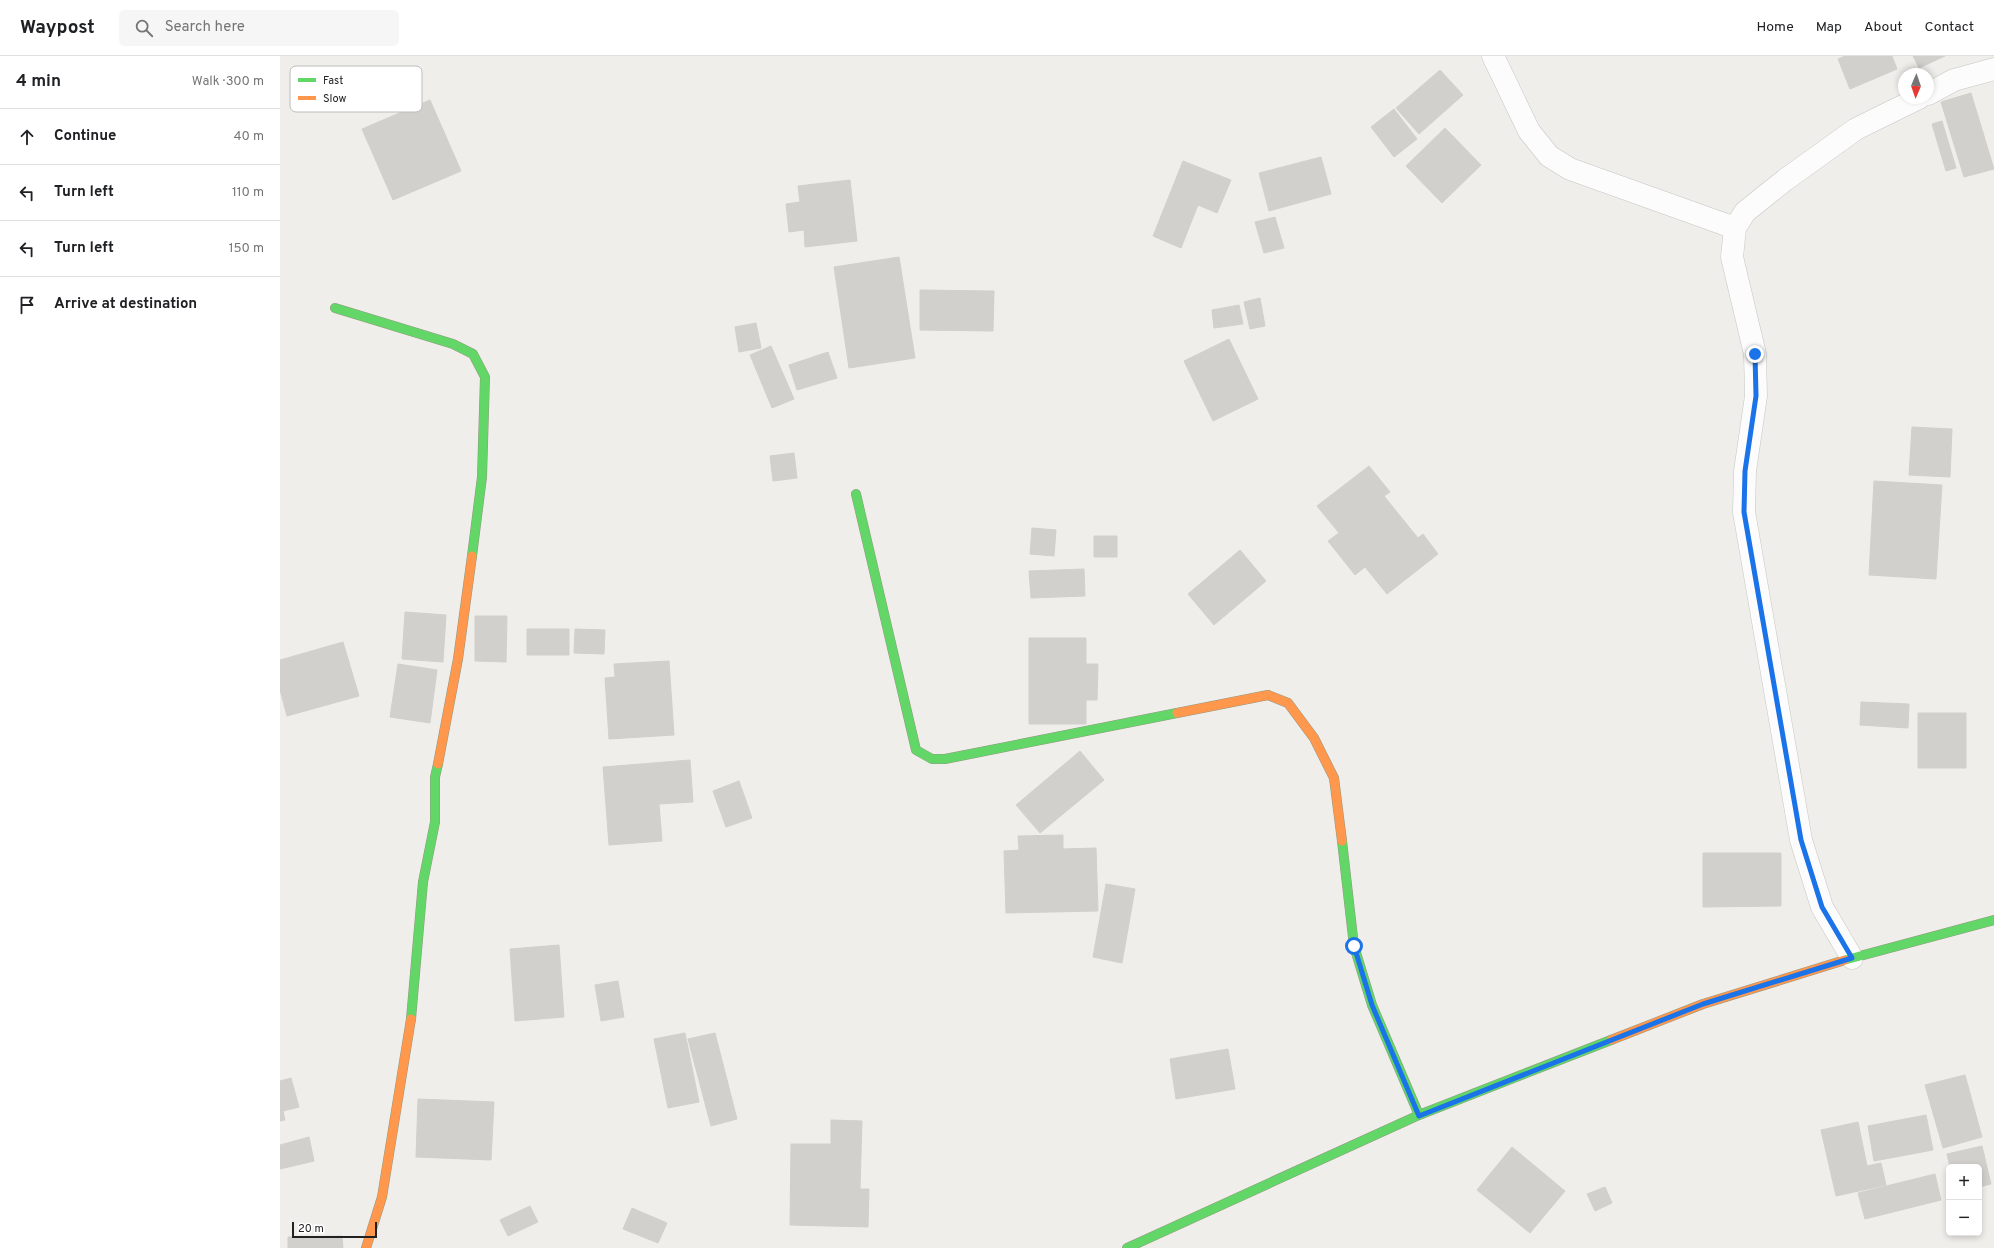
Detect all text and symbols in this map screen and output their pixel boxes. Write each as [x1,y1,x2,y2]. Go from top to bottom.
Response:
search box [119,10,399,46]
text: Waypost [20,16,95,40]
icon: search [133,17,155,39]
text: Search here [165,18,245,37]
text: Home [1757,19,1794,36]
text: Map [1816,19,1842,36]
text: About [1864,19,1903,36]
text: Contact [1925,19,1974,36]
legend [290,66,422,112]
north arrow [1898,68,1934,104]
text: 4 min [16,71,61,93]
text: Walk · 300 m [192,74,264,90]
text: Fast [323,74,343,88]
text: Slow [323,92,346,106]
icon: ahead [16,126,38,148]
text: Continue [54,127,116,146]
text: 40 m [234,129,264,145]
icon: left [16,182,38,204]
text: Turn left [54,183,114,202]
text: 110 m [232,185,264,201]
icon: left [16,238,38,260]
text: Turn left [54,239,114,258]
text: 150 m [229,241,264,257]
icon: arrive [16,294,38,316]
text: Arrive at destination [54,295,197,314]
route end [1746,345,1764,363]
route start [1345,937,1363,955]
map controls [1946,1164,1982,1236]
button: + [1946,1164,1982,1200]
button: − [1946,1200,1982,1236]
scale bar [292,1220,377,1239]
text: 20 m [298,1222,324,1236]

